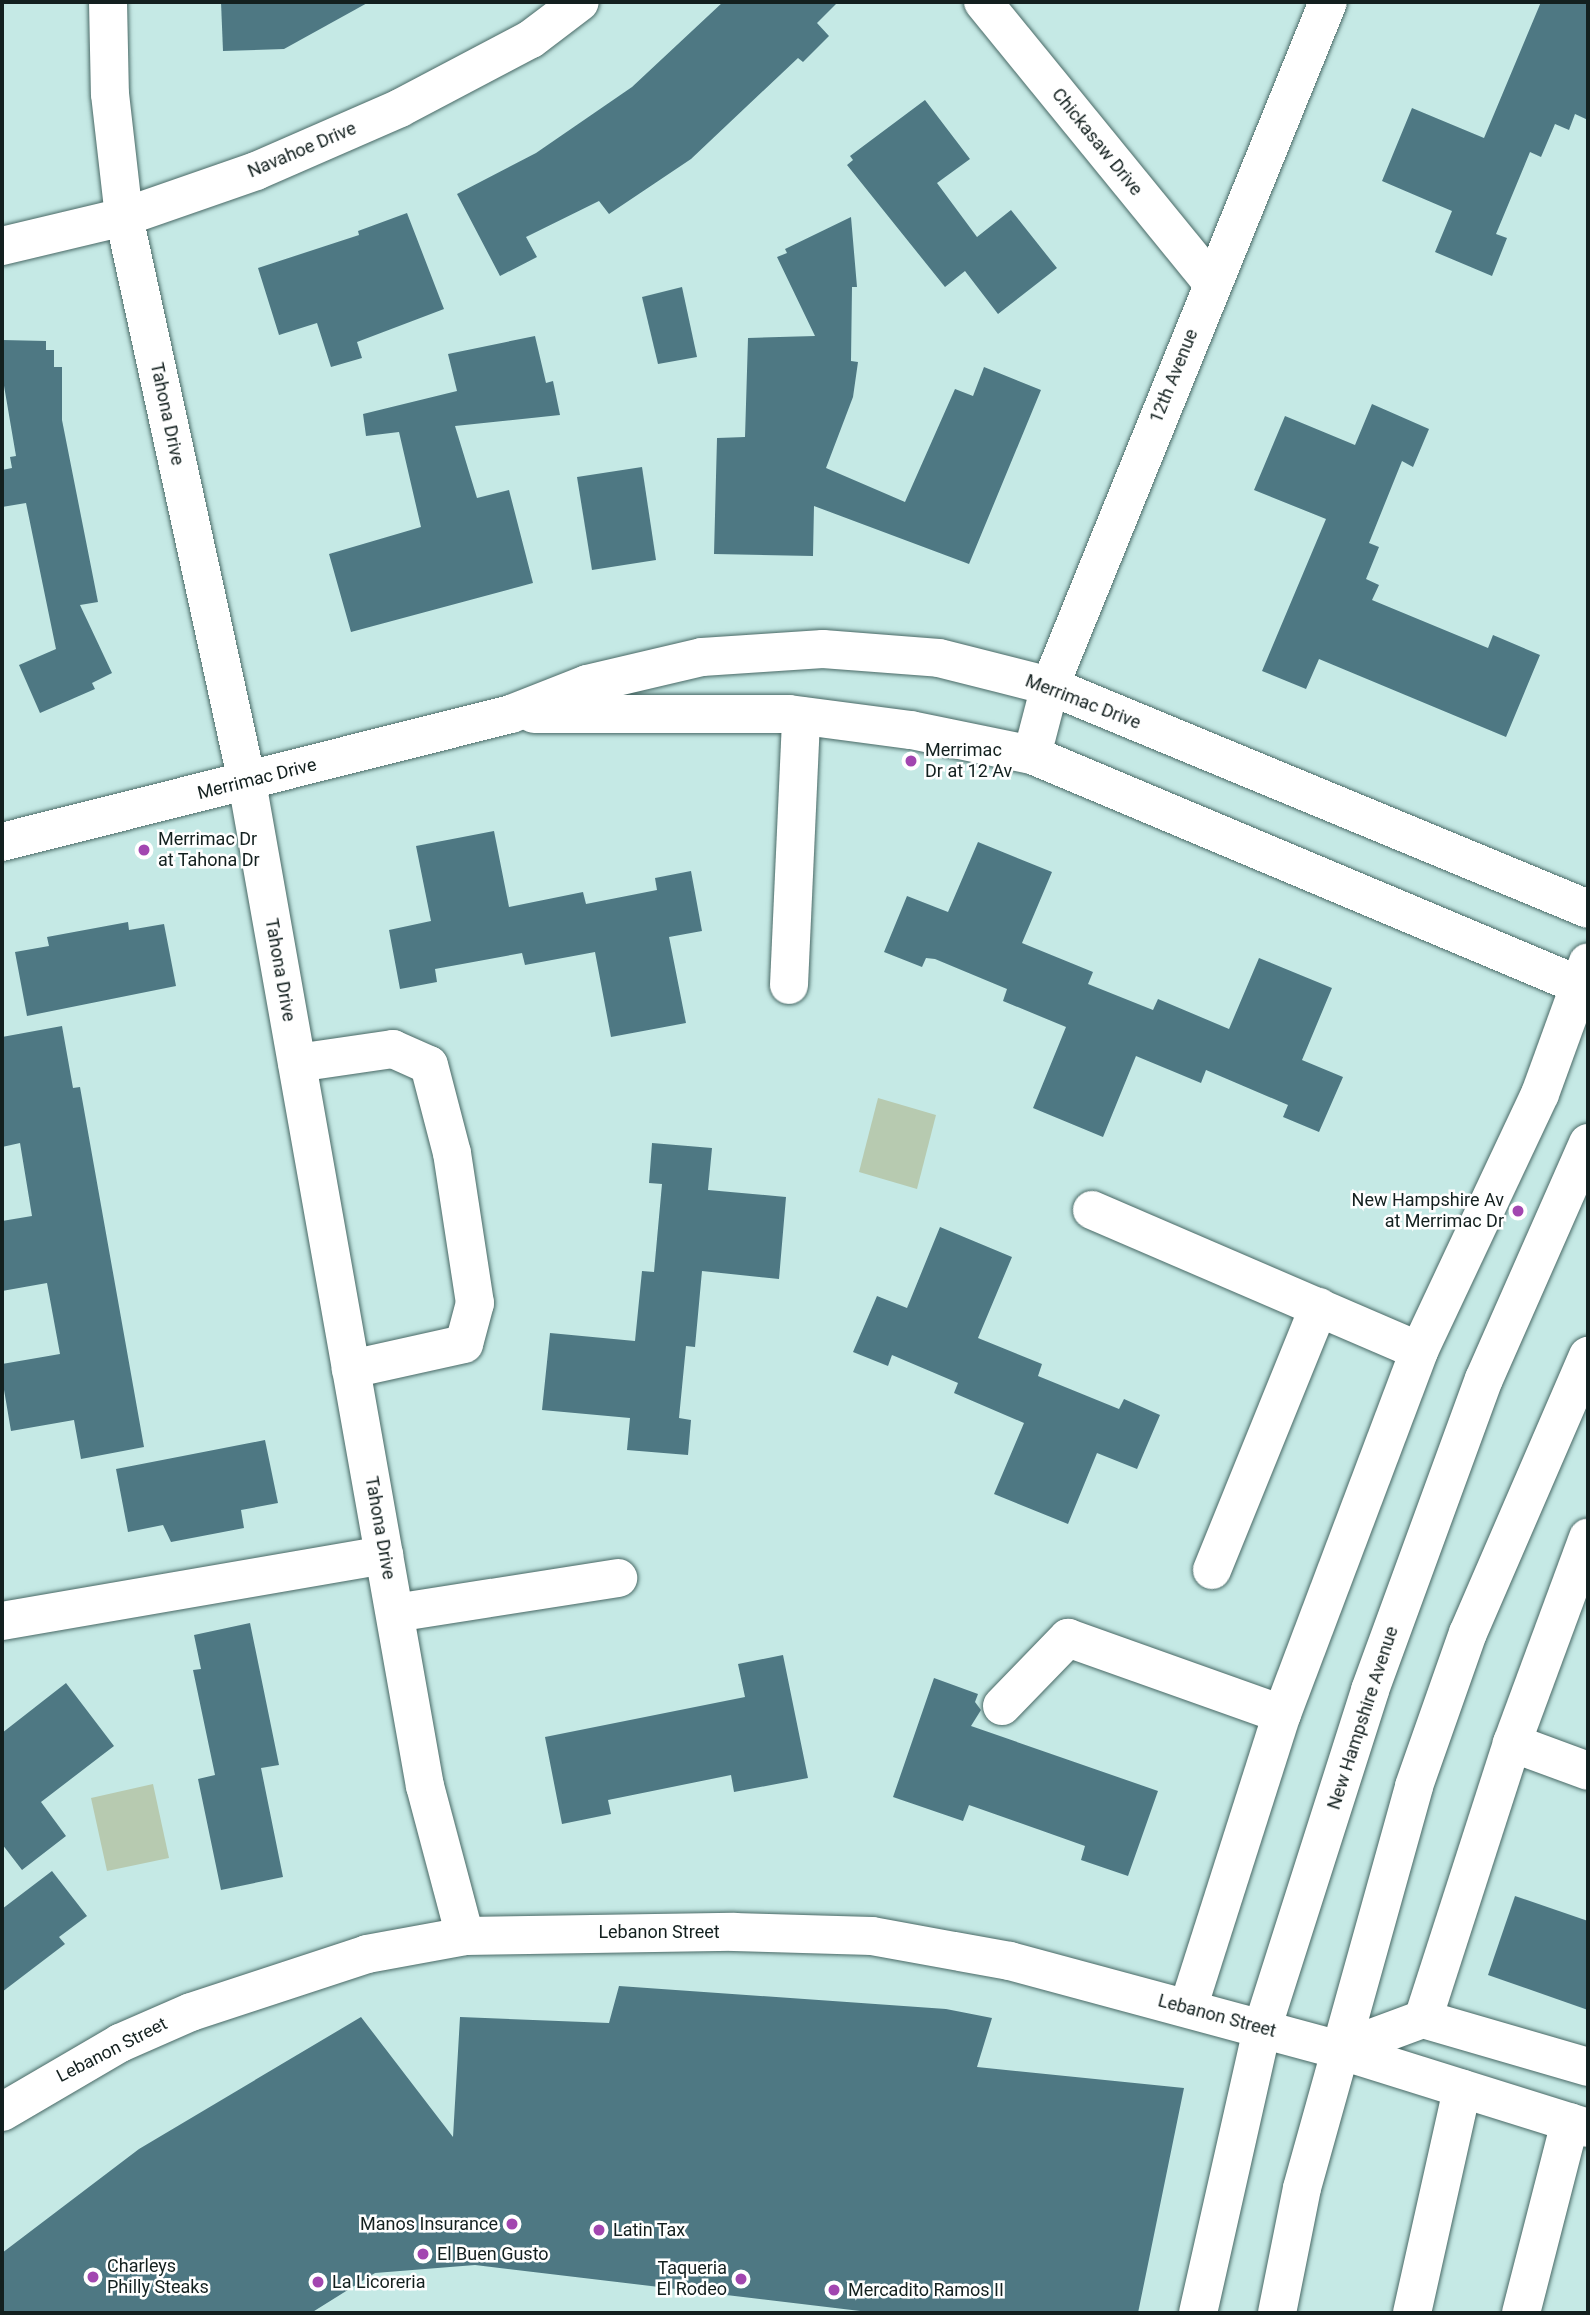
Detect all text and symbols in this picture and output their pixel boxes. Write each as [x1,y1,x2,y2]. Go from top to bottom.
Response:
street label: Chickasaw Drive [1047,84,1147,200]
street label: Navahoe Drive [245,117,359,183]
street label: 12th Avenue [1145,326,1203,426]
street label: Tahona Drive [146,361,188,467]
street label: Merrimac Drive [1022,670,1144,734]
place label: Merrimac Dr at 12 Av [925,740,1012,782]
marker: Merrimac Dr at 12 Av [903,753,919,769]
street label: Merrimac Drive [195,754,319,804]
place label: Merrimac Dr at Tahona Dr [158,829,260,872]
marker: Merrimac Dr at Tahona Dr [136,842,152,858]
street label: Tahona Drive [260,917,300,1023]
place label: New Hampshire Av at Merrimac Dr [1352,1190,1504,1232]
marker: New Hampshire Av at Merrimac Dr [1510,1203,1526,1219]
street label: Tahona Drive [360,1475,400,1581]
street label: New Hampshire Avenue [1323,1624,1403,1812]
street label: Lebanon Street [598,1921,720,1943]
street label: Lebanon Street [1156,1990,1278,2042]
street label: Lebanon Street [53,2013,171,2087]
place label: Manos Insurance [360,2213,498,2235]
marker: Manos Insurance [504,2216,520,2232]
place label: Latin Tax [613,2219,686,2241]
marker: Latin Tax [591,2222,607,2238]
place label: El Buen Gusto [437,2243,549,2265]
marker: El Buen Gusto [415,2246,431,2262]
place label: Charleys Philly Steaks [107,2256,209,2298]
place label: Taqueria El Rodeo [657,2258,727,2300]
marker: Charleys Philly Steaks [85,2269,101,2285]
place label: La Licoreria [332,2271,425,2293]
marker: Taqueria El Rodeo [733,2271,749,2287]
marker: La Licoreria [310,2274,326,2290]
place label: Mercadito Ramos II [848,2279,1004,2301]
marker: Mercadito Ramos II [826,2282,842,2298]

